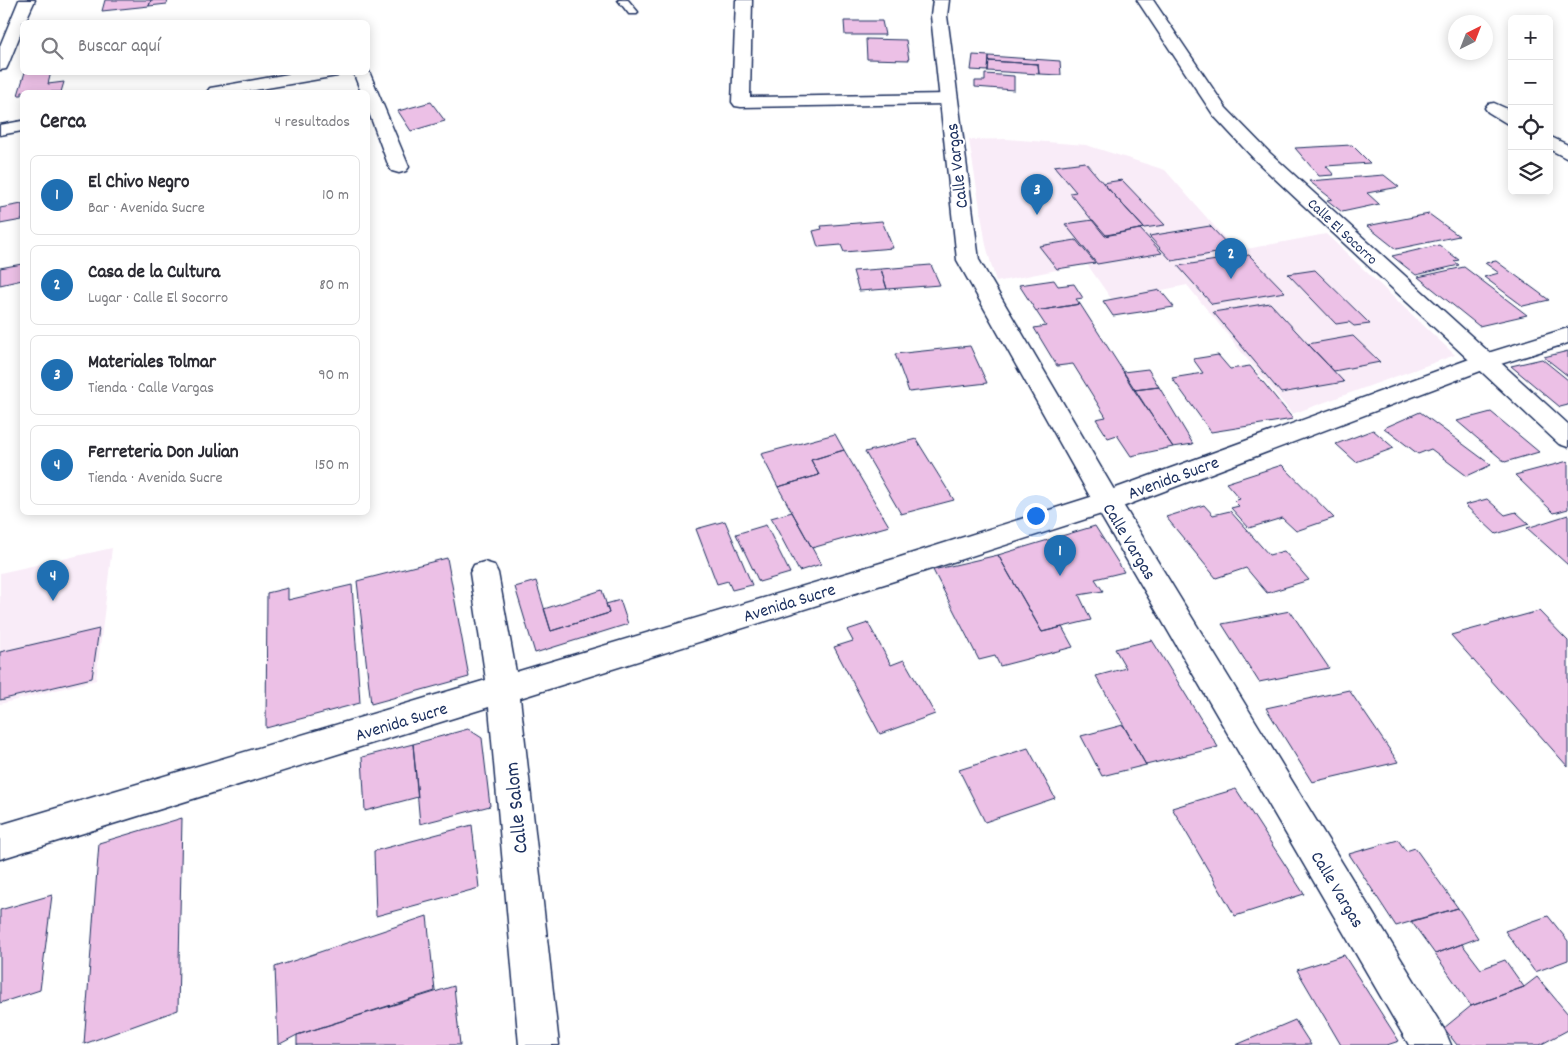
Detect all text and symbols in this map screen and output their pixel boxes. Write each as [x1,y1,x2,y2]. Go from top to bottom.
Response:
north arrow [1448,15,1493,60]
map controls [1508,15,1553,195]
button: + [1508,15,1553,60]
search box [20,20,370,75]
icon: search [38,34,66,62]
text: Buscar aquí [78,34,160,61]
button: − [1508,60,1553,105]
button: locate [1508,105,1553,150]
text: Cerca [40,108,86,138]
text: 4 resultados [275,111,350,134]
street label: Calle Vargas [941,122,976,210]
button: layers [1508,150,1553,195]
text: El Chivo Negro [88,170,189,197]
pin: 3 [1021,174,1053,215]
text: 1 [55,184,59,207]
text: 10 m [322,184,349,207]
street label: Calle El Socorro [1301,194,1382,271]
text: Bar · Avenida Sucre [88,197,205,220]
pin: 2 [1215,238,1247,279]
text: Casa de la Cultura [88,260,220,287]
text: 2 [54,274,61,297]
text: 80 m [319,274,349,297]
text: Lugar · Calle El Socorro [88,287,228,310]
text: Materiales Tolmar [88,350,216,377]
text: 3 [53,364,61,387]
text: 90 m [318,364,349,387]
text: Tienda · Calle Vargas [88,377,214,400]
text: Ferreteria Don Julian [88,440,239,467]
street label: Avenida Sucre [1125,451,1223,507]
text: 4 [54,454,60,477]
text: 150 m [315,454,349,477]
text: Tienda · Avenida Sucre [88,467,223,490]
street label: Calle Vargas [1095,499,1161,585]
your location [1023,503,1049,529]
pin: 1 [1044,535,1076,576]
pin: 4 [37,560,69,601]
street label: Avenida Sucre [740,578,839,630]
street label: Avenida Sucre [352,697,451,749]
street label: Calle Salom [498,760,538,855]
street label: Calle Vargas [1303,847,1369,933]

